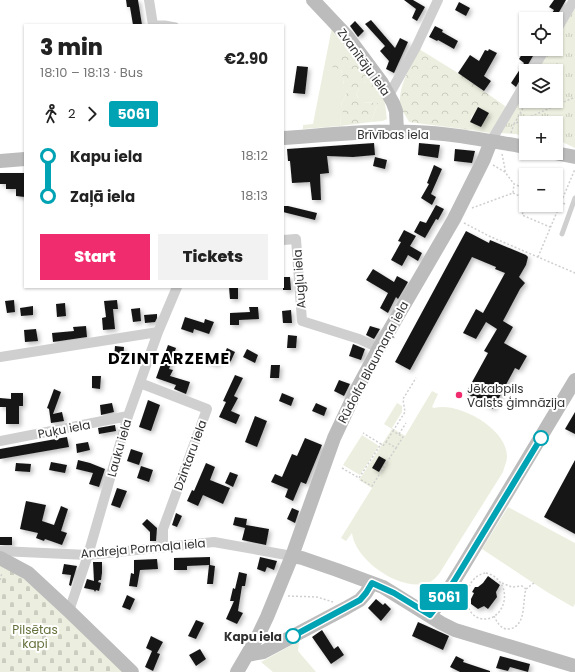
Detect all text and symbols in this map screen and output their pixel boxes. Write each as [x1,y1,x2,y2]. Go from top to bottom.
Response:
map controls [519,12,563,212]
button: locate [519,12,563,56]
street label: Zvanītāju iela [334,25,394,99]
text: 3 min [40,32,103,63]
text: €2.90 [224,48,268,69]
text: 18:10 – 18:13 · Bus [40,63,143,82]
button: layers [519,64,563,108]
icon: walk [40,103,62,125]
icon: forward [81,103,103,125]
text: 2 [68,104,75,123]
text: 5061 [117,104,150,124]
button: + [519,116,563,160]
street label: Brīvības iela [357,126,429,143]
text: Kapu iela [70,146,142,167]
text: 18:12 [241,146,268,165]
button: − [519,168,563,212]
text: Zaļā iela [70,186,135,207]
text: 18:13 [241,186,268,205]
button: Start [40,234,150,280]
button: Tickets [158,234,268,280]
street label: Augļu iela [288,249,310,309]
street label: Rūdolfa Blaumaņa iela [334,298,412,426]
district label: DZINTARZEME [108,347,230,370]
place label: Jēkabpils Valsts ģimnāzija [467,380,565,411]
marker: Jēkabpils Valsts ģimnāzija [454,390,464,400]
street label: Puķu iela [36,416,92,442]
street label: Lauku iela [103,417,135,479]
street label: Dzintaru iela [169,417,211,493]
unlabelled marker [533,430,549,446]
street label: Andreja Pormaļa iela [80,534,206,562]
line badge: 5061 [416,584,472,610]
text: 5061 [428,587,460,607]
park label: Pilsētas kapi [12,621,58,652]
place label: Kapu iela [224,628,282,645]
marker: Kapu iela [285,628,301,644]

